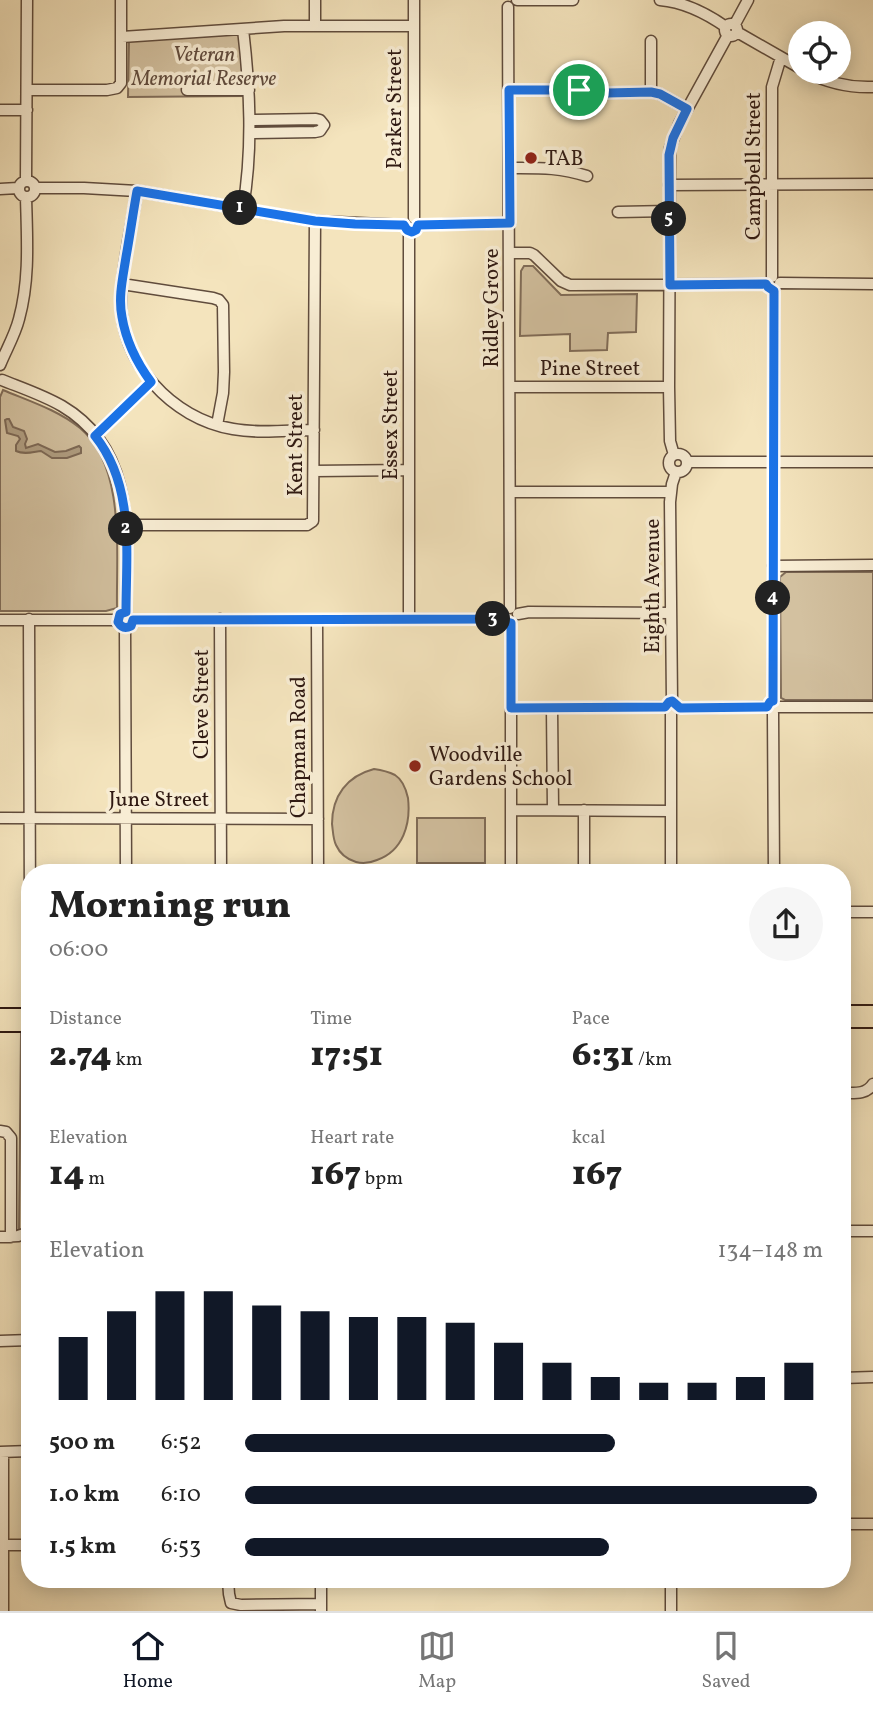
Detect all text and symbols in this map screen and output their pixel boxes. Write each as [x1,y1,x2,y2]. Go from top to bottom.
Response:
map controls [788,21,851,84]
button: locate [788,21,851,84]
park label: Veteran Memorial Reserve [131,41,277,94]
street label: Parker Street [381,49,410,169]
pin [549,60,609,120]
icon: arrive [560,71,598,109]
street label: Campbell Street [740,92,769,240]
place label: TAB [545,145,584,174]
marker: TAB [523,150,539,166]
pin: 1 [222,190,258,226]
text: 1 [236,194,243,220]
pin: 5 [652,202,686,236]
text: 5 [664,205,673,231]
street label: Ridley Grove [478,248,507,368]
street label: Pine Street [540,355,640,384]
street label: Essex Street [377,370,406,480]
street label: Kent Street [282,394,311,496]
pin: 2 [108,512,144,546]
text: 2 [121,515,130,541]
street label: Eighth Avenue [639,518,668,653]
pin: 4 [756,580,790,616]
text: 4 [767,584,778,610]
pin: 3 [476,602,510,636]
text: 3 [488,605,497,631]
street label: Cleve Street [188,649,217,759]
street label: Chapman Road [285,676,314,818]
place label: Woodville Gardens School [429,741,573,794]
marker: Woodville Gardens School [407,758,423,774]
street label: June Street [109,786,209,815]
text: Morning run [49,881,291,934]
button: share [749,887,823,961]
text: 06:00 [49,934,108,966]
text: Distance [49,1006,122,1032]
text: Time [310,1006,352,1032]
text: Pace [572,1006,610,1032]
text: 2.74 [49,1032,112,1080]
text: 17:51 [310,1032,383,1080]
text: 6:31 [572,1032,634,1080]
text: km [112,1047,143,1073]
text: /km [634,1047,672,1073]
text: Elevation [49,1125,128,1151]
text: Heart rate [310,1125,394,1151]
text: kcal [572,1125,605,1151]
text: 14 [49,1151,84,1199]
text: 167 [310,1151,361,1199]
text: 167 [572,1151,622,1199]
text: m [84,1166,105,1192]
text: bpm [361,1166,403,1192]
text: Elevation [49,1235,145,1267]
text: 134–148 m [718,1235,823,1267]
text: 500 m [49,1427,115,1459]
text: 6:52 [161,1427,201,1459]
text: 1.0 km [49,1479,120,1511]
text: 6:10 [161,1479,201,1511]
text: 1.5 km [49,1531,116,1563]
text: 6:53 [161,1531,201,1563]
tab: Home [123,1627,173,1695]
tab: Map [418,1627,456,1695]
tab: Saved [701,1627,750,1695]

